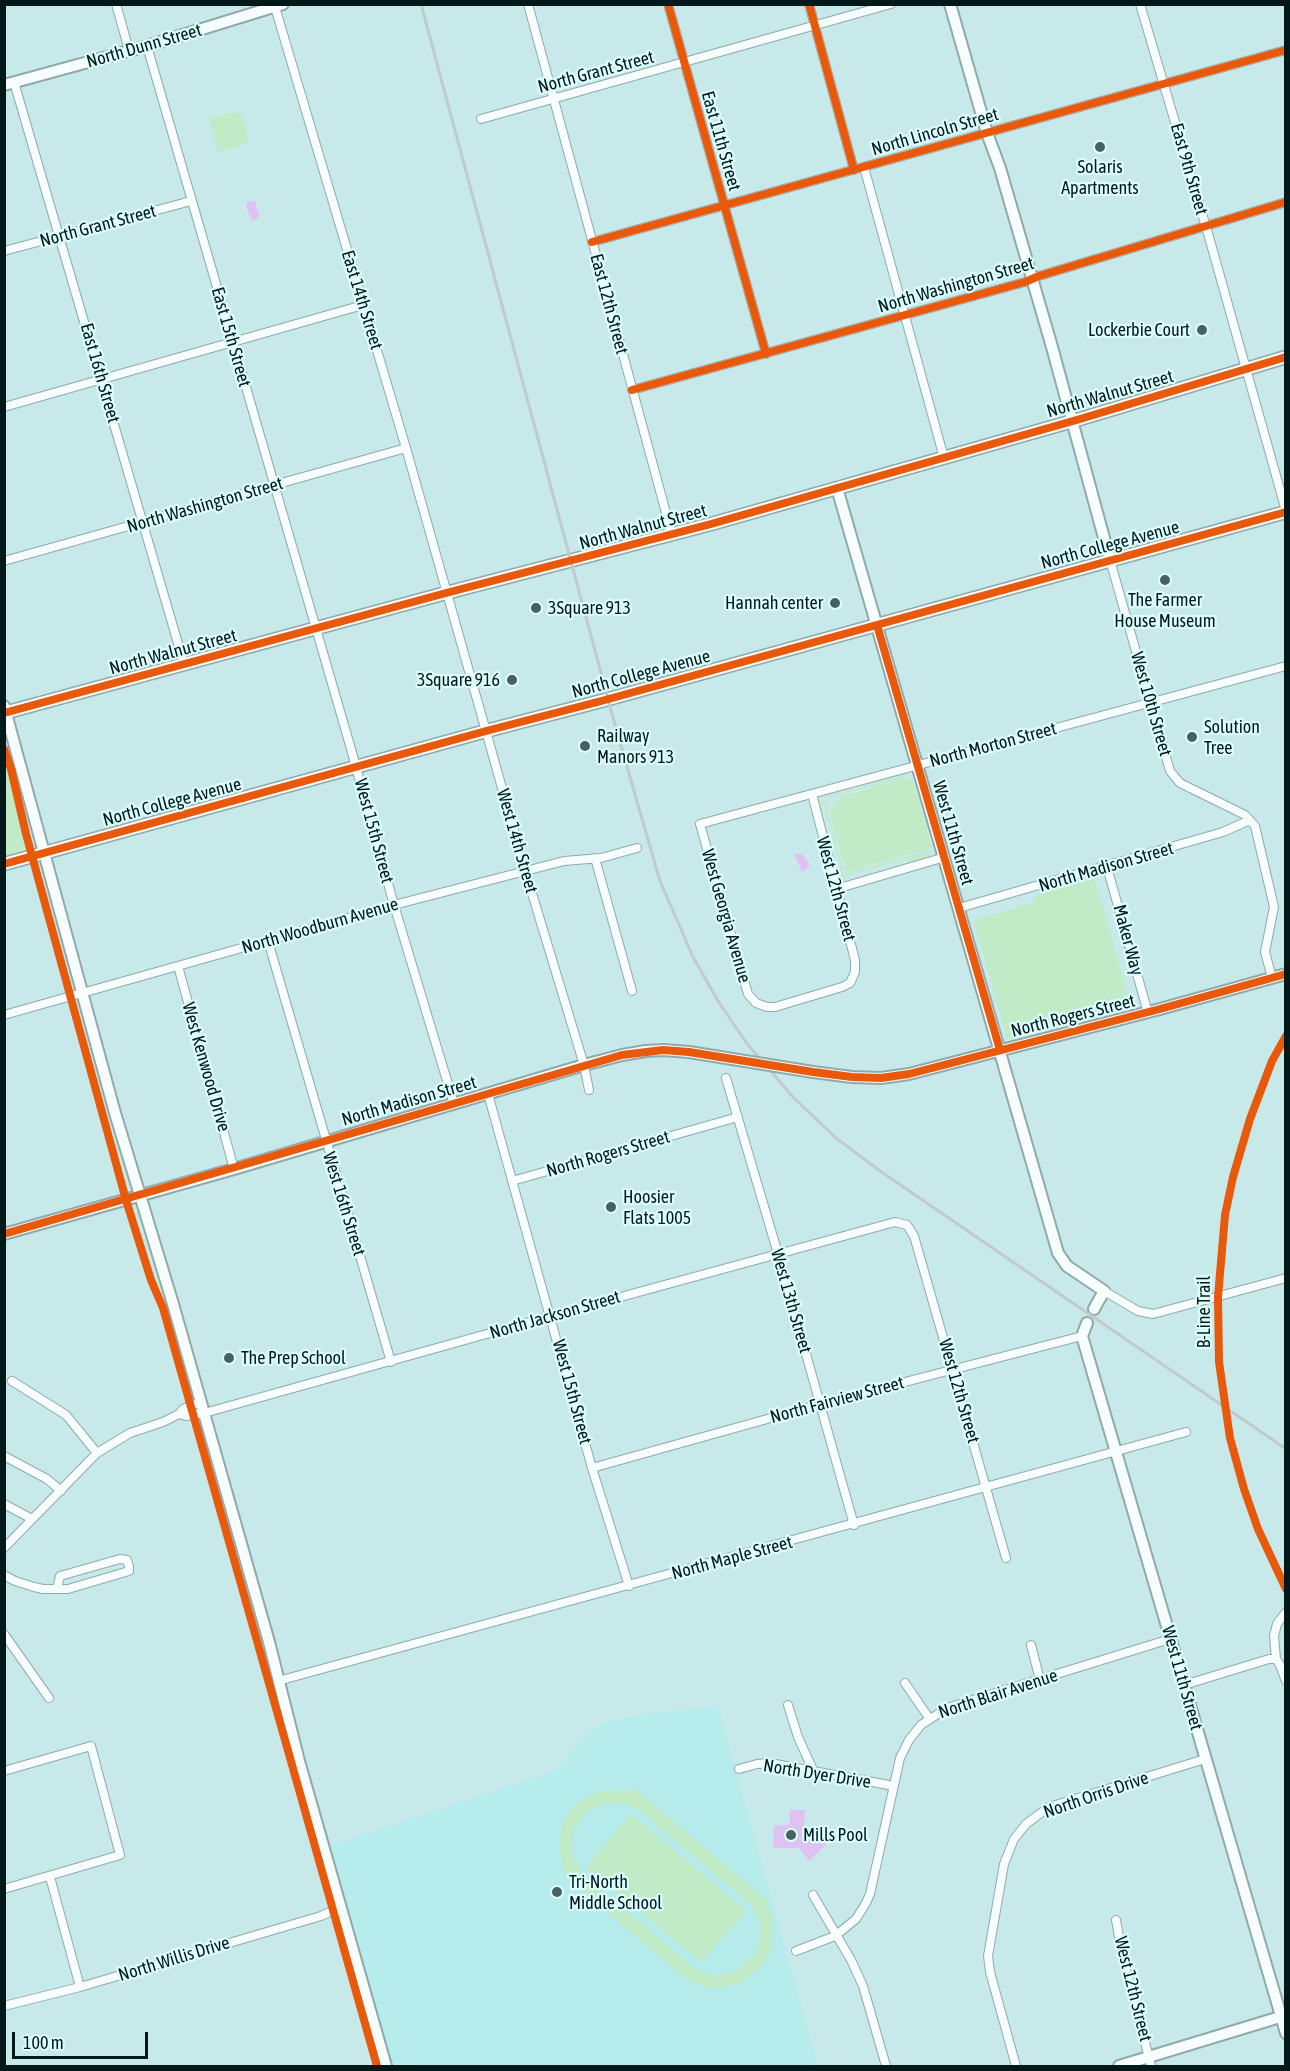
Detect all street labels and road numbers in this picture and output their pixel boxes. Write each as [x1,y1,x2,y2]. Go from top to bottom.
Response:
street label: North Dunn Street [84,19,204,73]
street label: North Grant Street [536,46,656,98]
street label: East 11th Street [696,89,746,193]
street label: North Lincoln Street [869,104,1001,160]
street label: East 9th Street [1166,121,1212,217]
street label: North Grant Street [38,200,158,252]
street label: East 14th Street [337,248,387,352]
street label: East 12th Street [585,252,633,356]
street label: North Washington Street [875,252,1037,318]
street label: East 15th Street [206,285,256,389]
street label: East 16th Street [75,321,125,425]
street label: North Walnut Street [1044,366,1176,422]
street label: North Washington Street [124,472,286,538]
street label: North Walnut Street [577,500,709,554]
street label: North College Avenue [1038,516,1182,574]
street label: North Walnut Street [107,625,239,679]
street label: North College Avenue [569,645,713,703]
street label: West 10th Street [1126,649,1176,759]
street label: North Morton Street [927,718,1059,772]
street label: North College Avenue [100,773,244,831]
street label: West 15th Street [350,776,398,886]
street label: West 11th Street [928,778,978,888]
street label: West 14th Street [492,786,542,896]
street label: West 12th Street [812,834,860,944]
street label: North Madison Street [1036,837,1176,897]
street label: West Georgia Avenue [697,847,755,985]
street label: North Woodburn Avenue [239,893,401,959]
street label: Maker Way [1108,902,1148,978]
street label: North Rogers Street [1009,990,1137,1042]
street label: West Kenwood Drive [177,1000,235,1134]
street label: North Madison Street [339,1071,479,1131]
street label: North Rogers Street [544,1126,672,1182]
street label: West 16th Street [318,1149,370,1259]
street label: West 13th Street [766,1246,816,1356]
street label: B-Line Trail [1193,1276,1215,1348]
street label: North Jackson Street [487,1286,623,1344]
street label: West 12th Street [934,1336,984,1446]
street label: West 15th Street [548,1337,596,1447]
street label: North Fairview Street [768,1372,906,1428]
street label: North Maple Street [669,1531,795,1585]
street label: West 11th Street [1157,1623,1207,1733]
street label: North Blair Avenue [936,1665,1060,1723]
street label: North Dyer Drive [762,1755,872,1793]
street label: North Orris Drive [1041,1767,1151,1823]
street label: North Willis Drive [116,1932,232,1986]
street label: West 12th Street [1110,1934,1156,2044]

